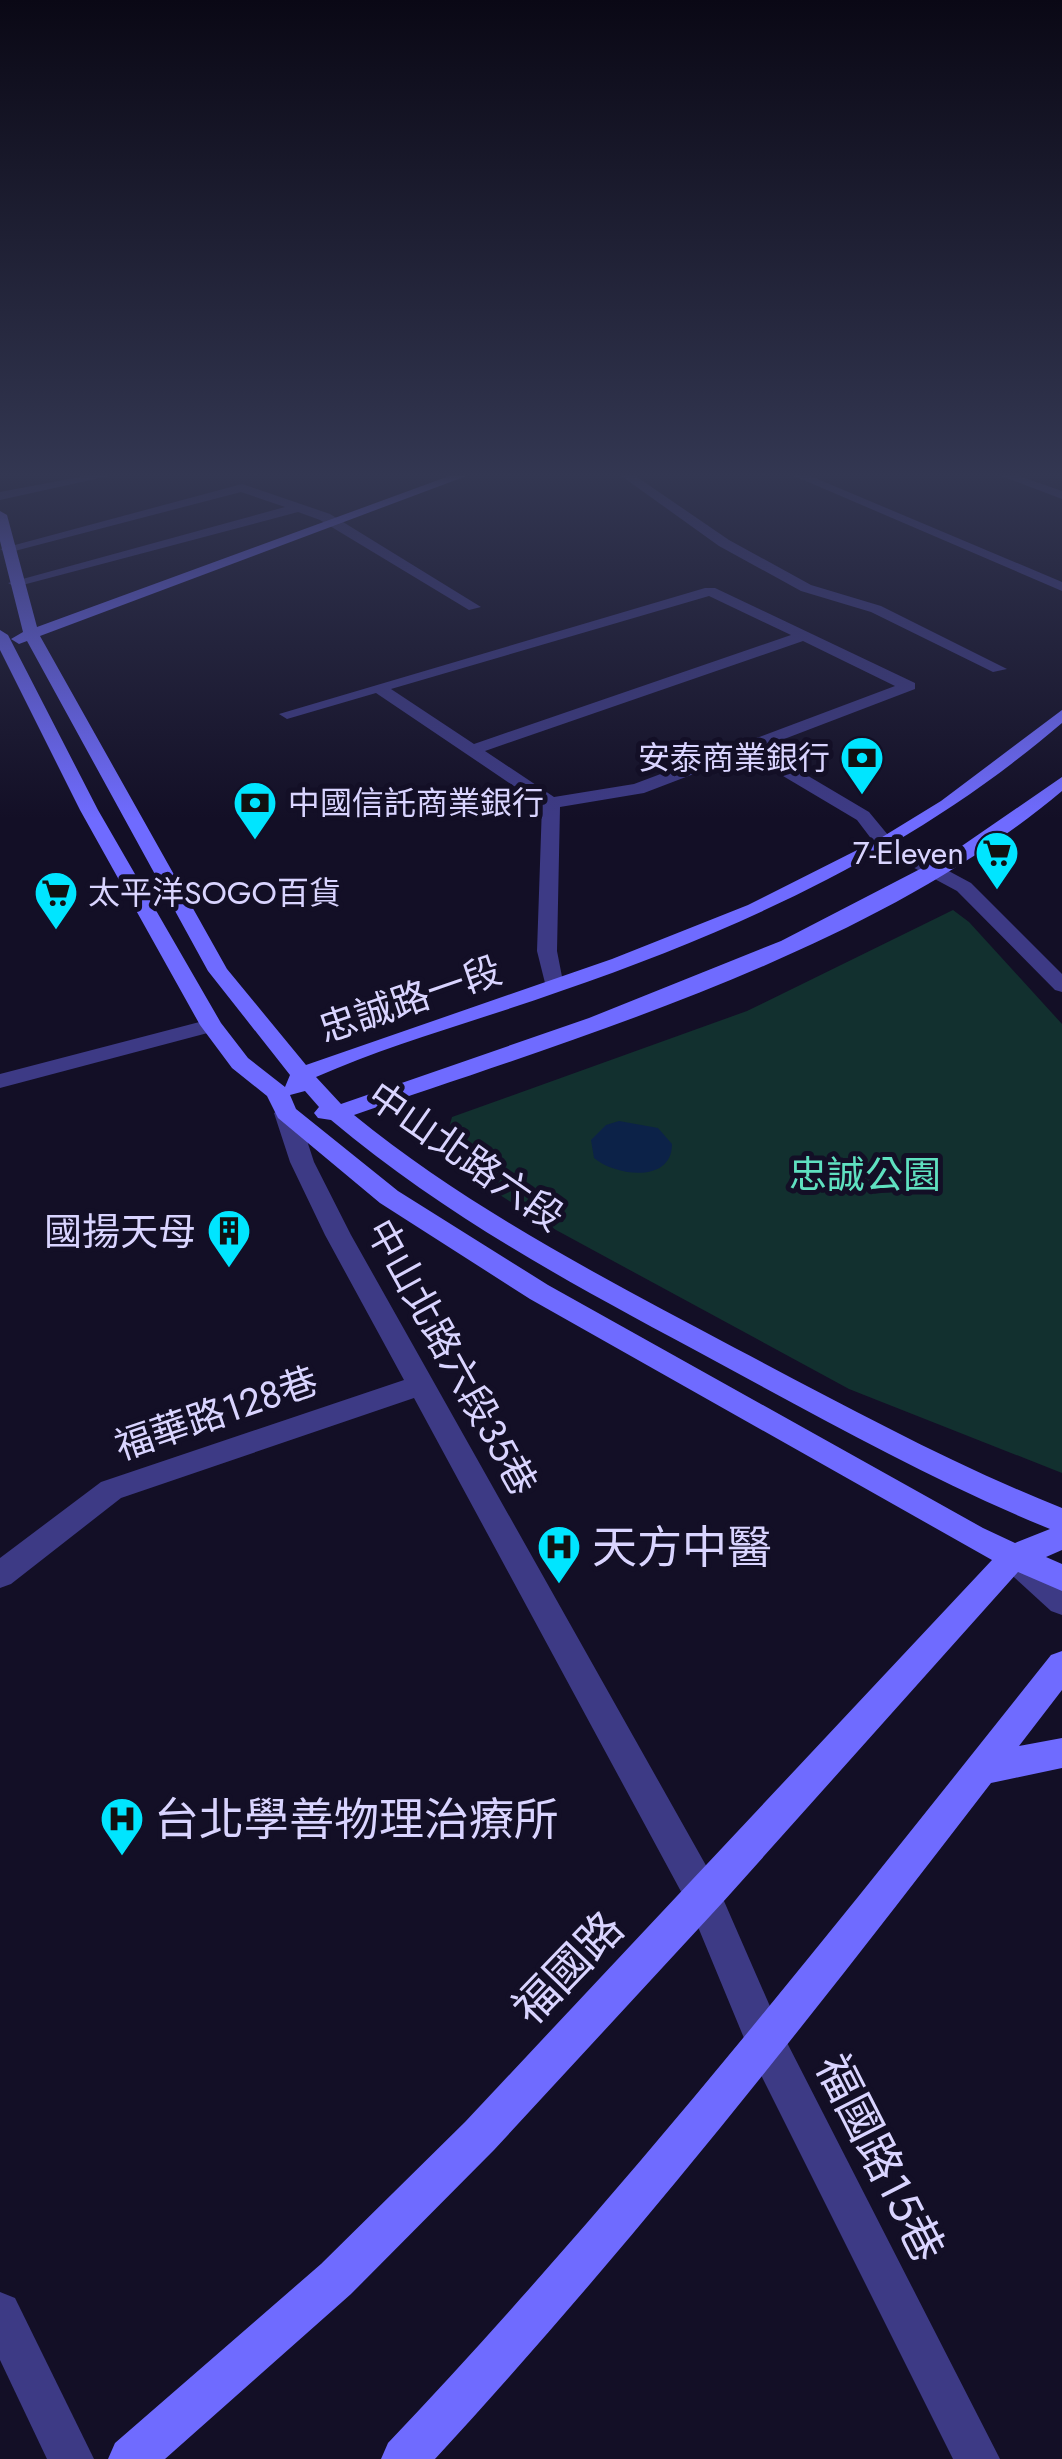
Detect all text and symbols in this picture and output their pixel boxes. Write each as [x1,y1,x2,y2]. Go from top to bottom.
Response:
place label: 安泰商業銀行 [638,735,830,781]
bank icon: 安泰商業銀行 [839,735,885,796]
bank icon: 中國信託商業銀行 [232,780,278,841]
place label: 中國信託商業銀行 [288,780,544,826]
place label: 7-Eleven [853,830,964,876]
supermarket icon: 7-Eleven [974,830,1020,891]
supermarket icon: 太平洋SOGO百貨 [33,870,79,931]
place label: 太平洋SOGO百貨 [88,870,341,916]
street label: 忠誠路一段 [311,942,509,1056]
street label: 中山北路六段 [357,1068,575,1244]
park label: 忠誠公園 [789,1147,941,1202]
place label: 國揚天母 [44,1204,196,1259]
building icon: 國揚天母 [206,1208,252,1269]
street label: 中山北路六段35巷 [353,1209,551,1505]
street label: 福華路128巷 [107,1353,325,1473]
place label: 天方中醫 [592,1515,772,1580]
hospital icon: 天方中醫 [536,1524,582,1585]
place label: 台北學善物理治療所 [154,1787,559,1852]
hospital icon: 台北學善物理治療所 [99,1796,145,1857]
street label: 福國路 [498,1897,638,2039]
street label: 福國路15巷 [800,2043,960,2273]

